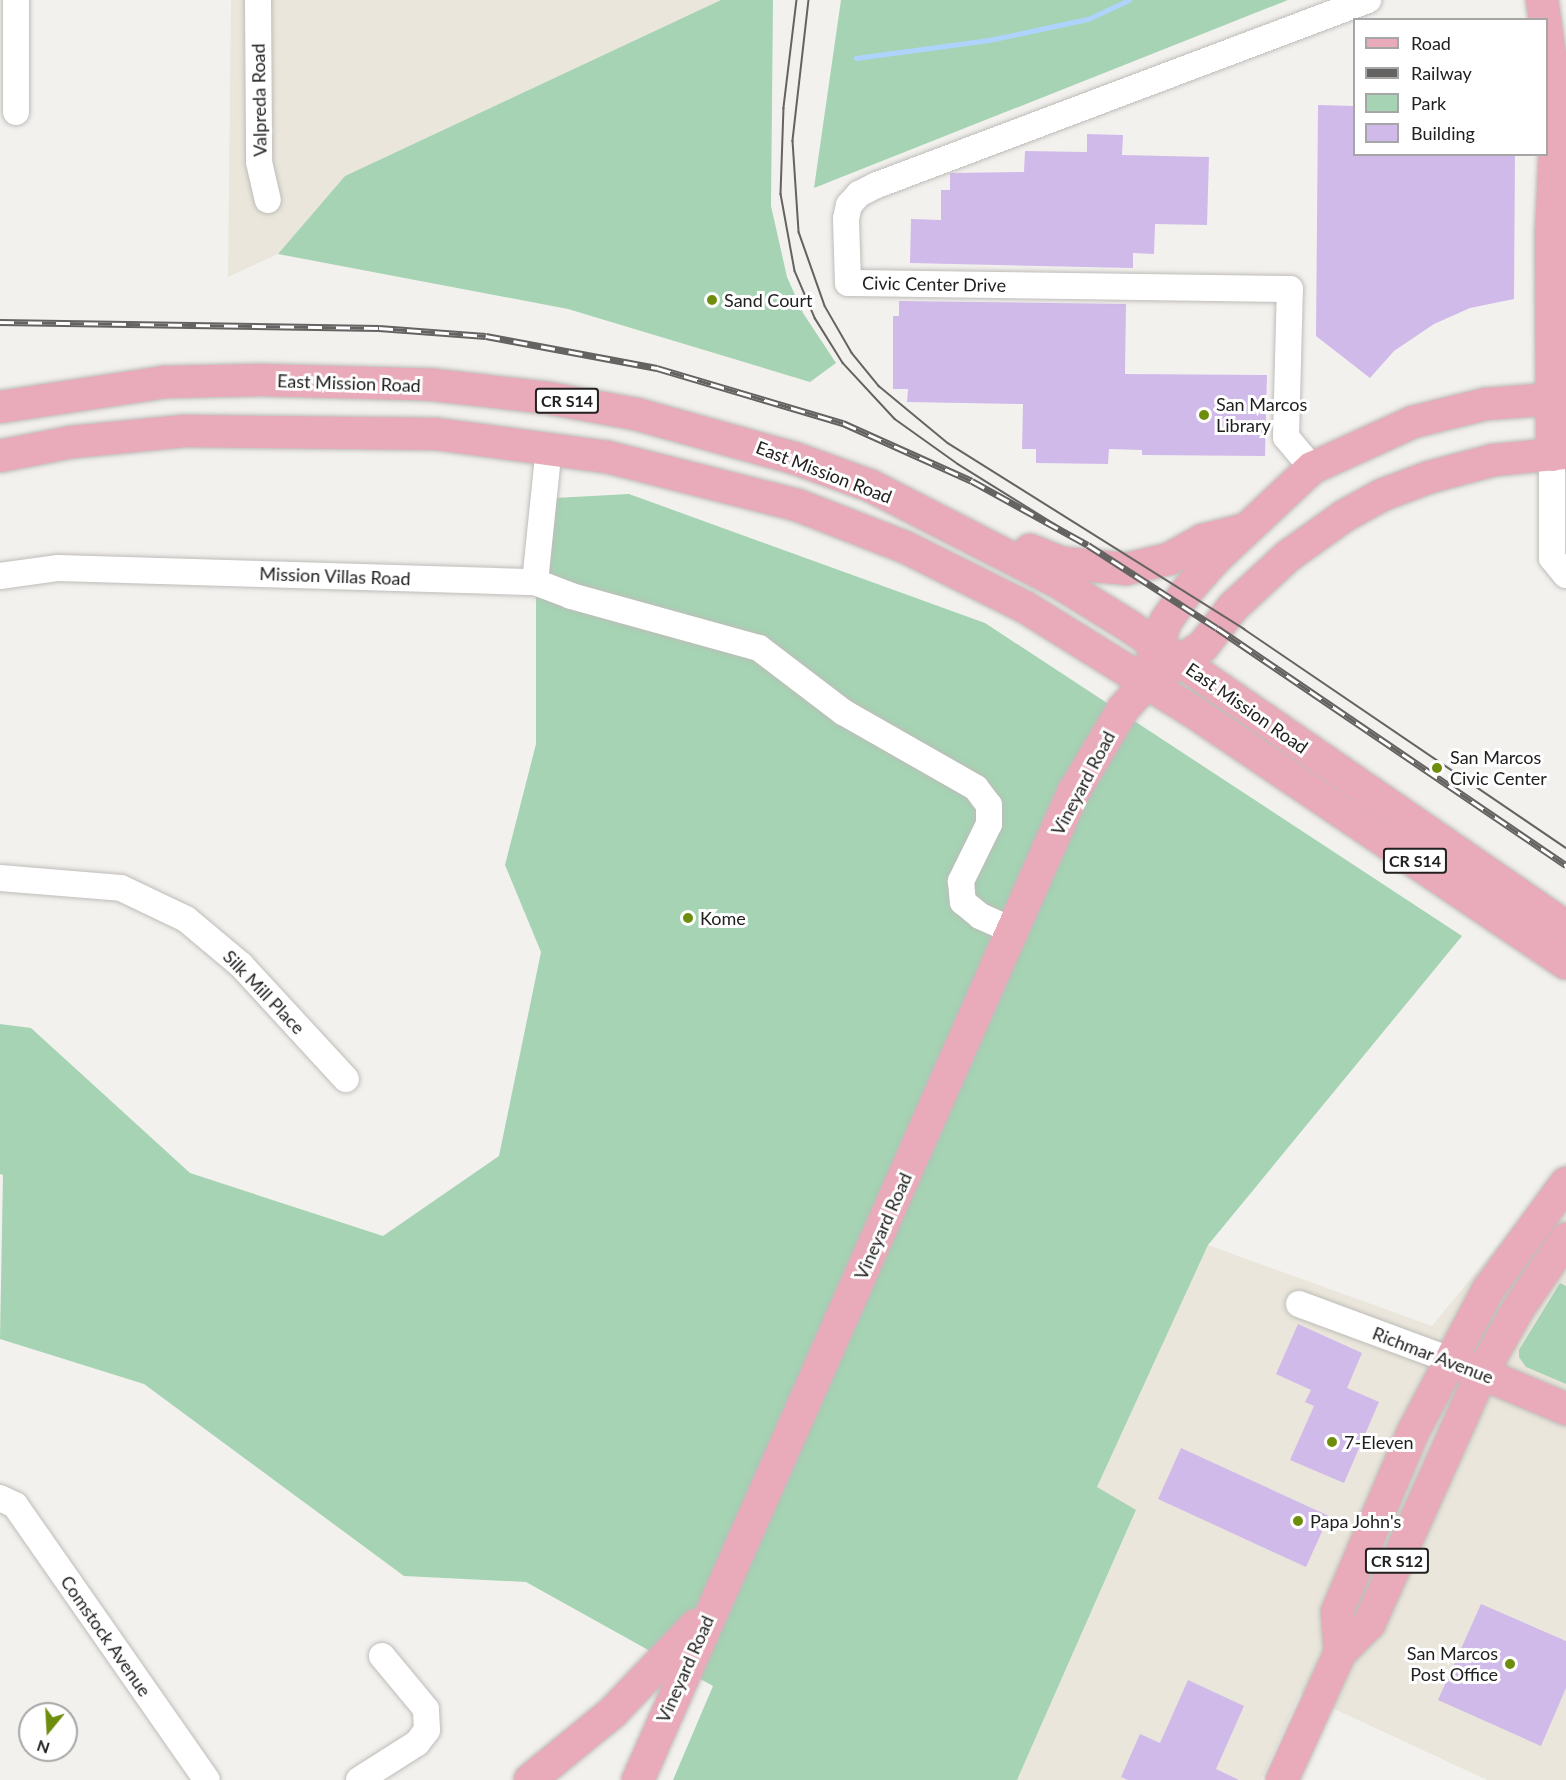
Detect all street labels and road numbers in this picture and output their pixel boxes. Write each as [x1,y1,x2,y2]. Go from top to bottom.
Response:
street label: Valpreda Road [247,43,271,157]
street label: Civic Center Drive [862,272,1006,296]
street label: East Mission Road [277,370,421,396]
road number: CR S14 [534,388,600,414]
street label: East Mission Road [753,436,895,508]
street label: Mission Villas Road [259,563,411,589]
street label: East Mission Road [1182,658,1312,758]
street label: Vineyard Road [1047,727,1119,839]
road number: CR S14 [1382,848,1448,874]
street label: Silk Mill Place [219,946,309,1038]
street label: Vineyard Road [850,1169,916,1283]
street label: Richmar Avenue [1369,1322,1497,1388]
road number: CR S12 [1364,1548,1430,1574]
street label: Comstock Avenue [56,1571,156,1701]
street label: Vineyard Road [652,1612,718,1726]

